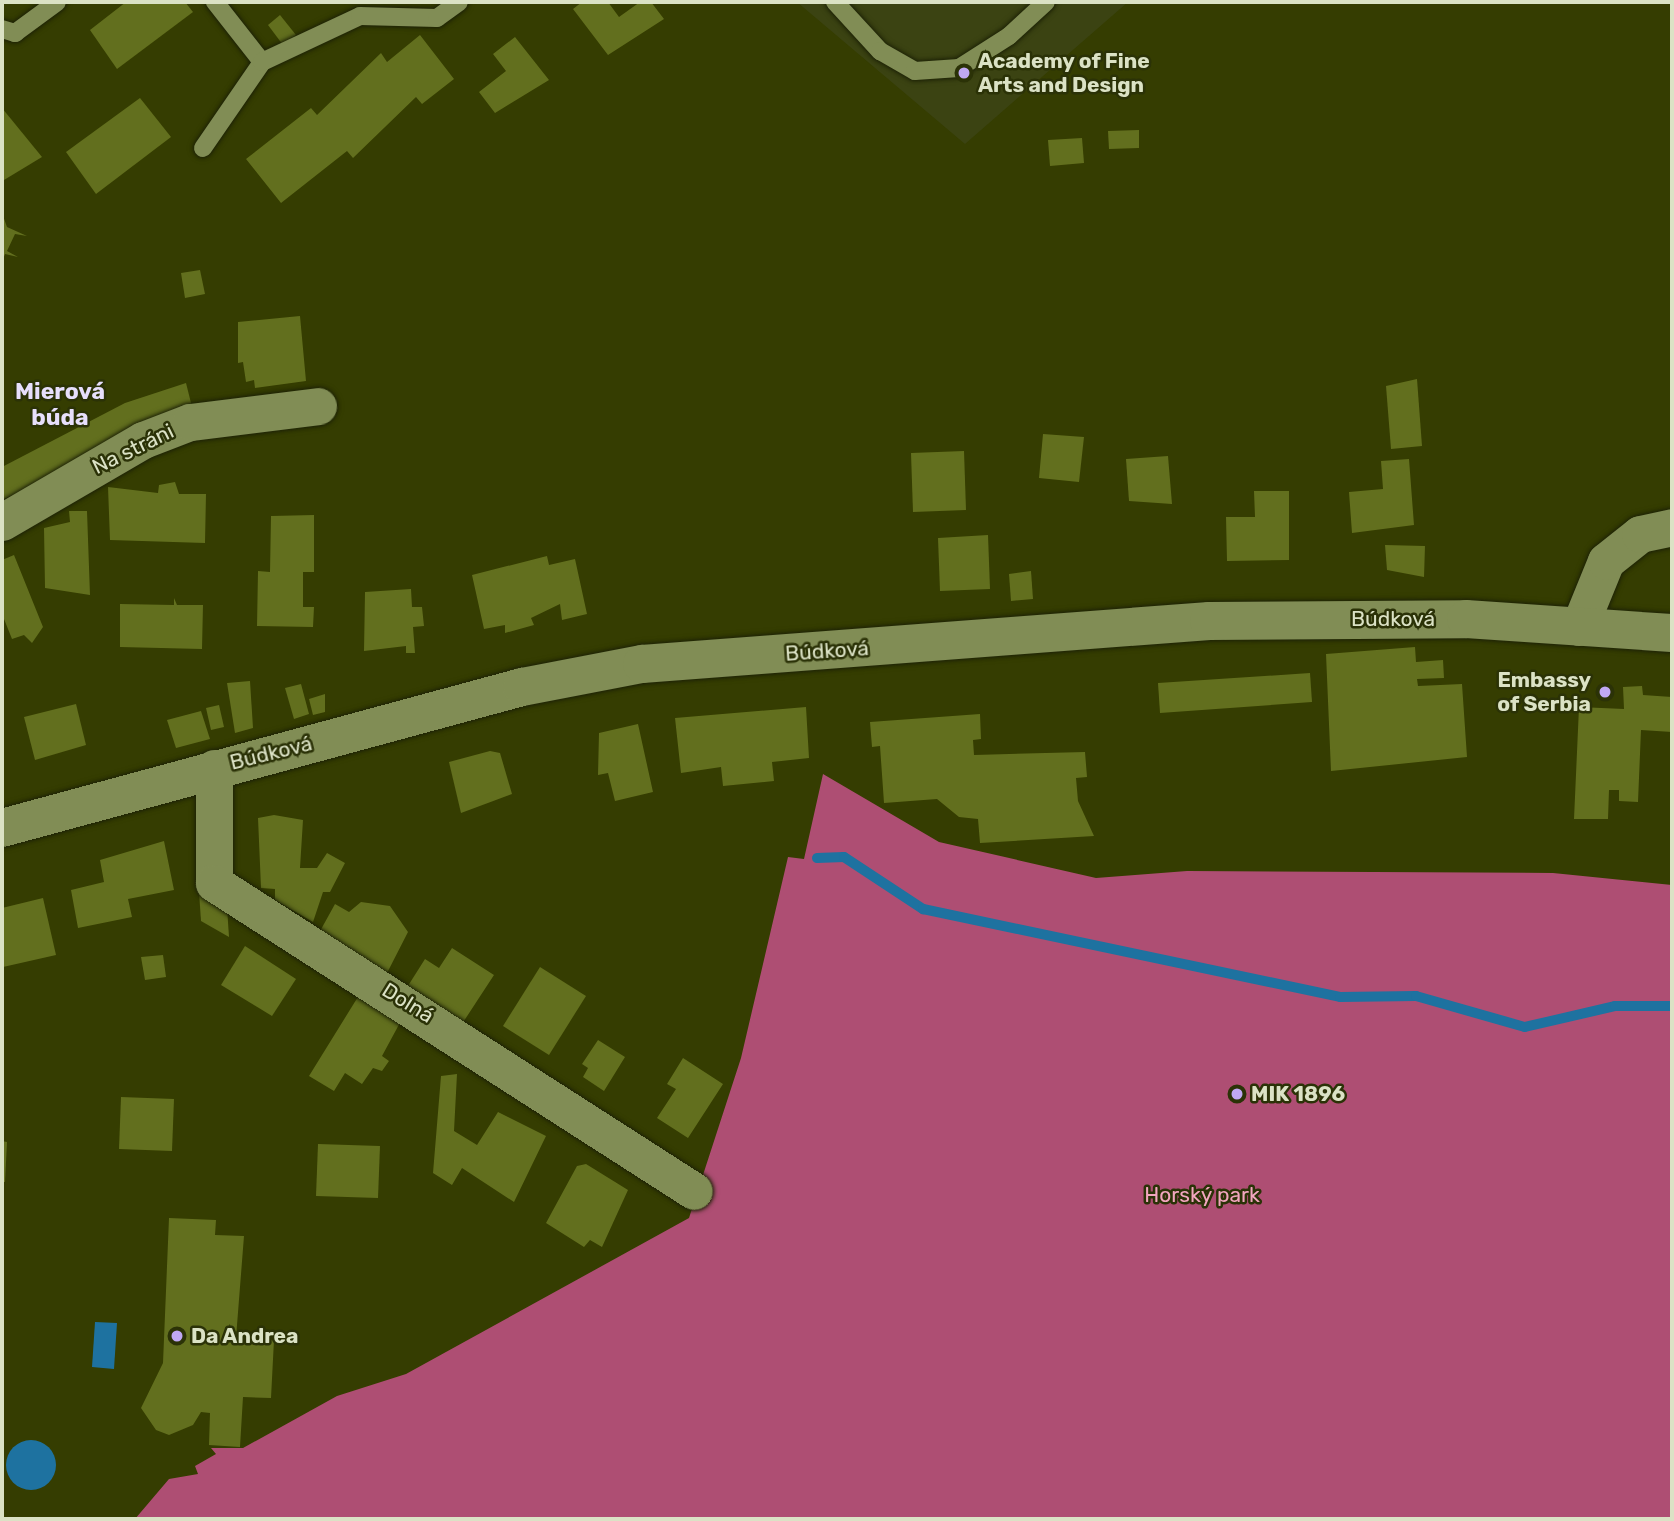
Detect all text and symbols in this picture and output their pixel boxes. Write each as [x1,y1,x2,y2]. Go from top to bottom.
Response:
place label: Academy of Fine Arts and Design [978,48,1151,98]
marker: Academy of Fine Arts and Design [956,65,972,81]
district label: Mierová búda [15,377,105,431]
street label: Na stráni [88,419,178,479]
street label: Búdková [1351,606,1435,632]
street label: Búdková [784,636,870,666]
place label: Embassy of Serbia [1497,667,1591,717]
marker: Embassy of Serbia [1597,684,1613,700]
street label: Búdková [227,731,315,775]
street label: Dolná [378,977,438,1029]
place label: MIK 1896 [1251,1081,1345,1107]
marker: MIK 1896 [1229,1086,1245,1102]
park label: Horský park [1144,1182,1260,1208]
place label: Da Andrea [191,1323,299,1349]
marker: Da Andrea [169,1328,185,1344]

